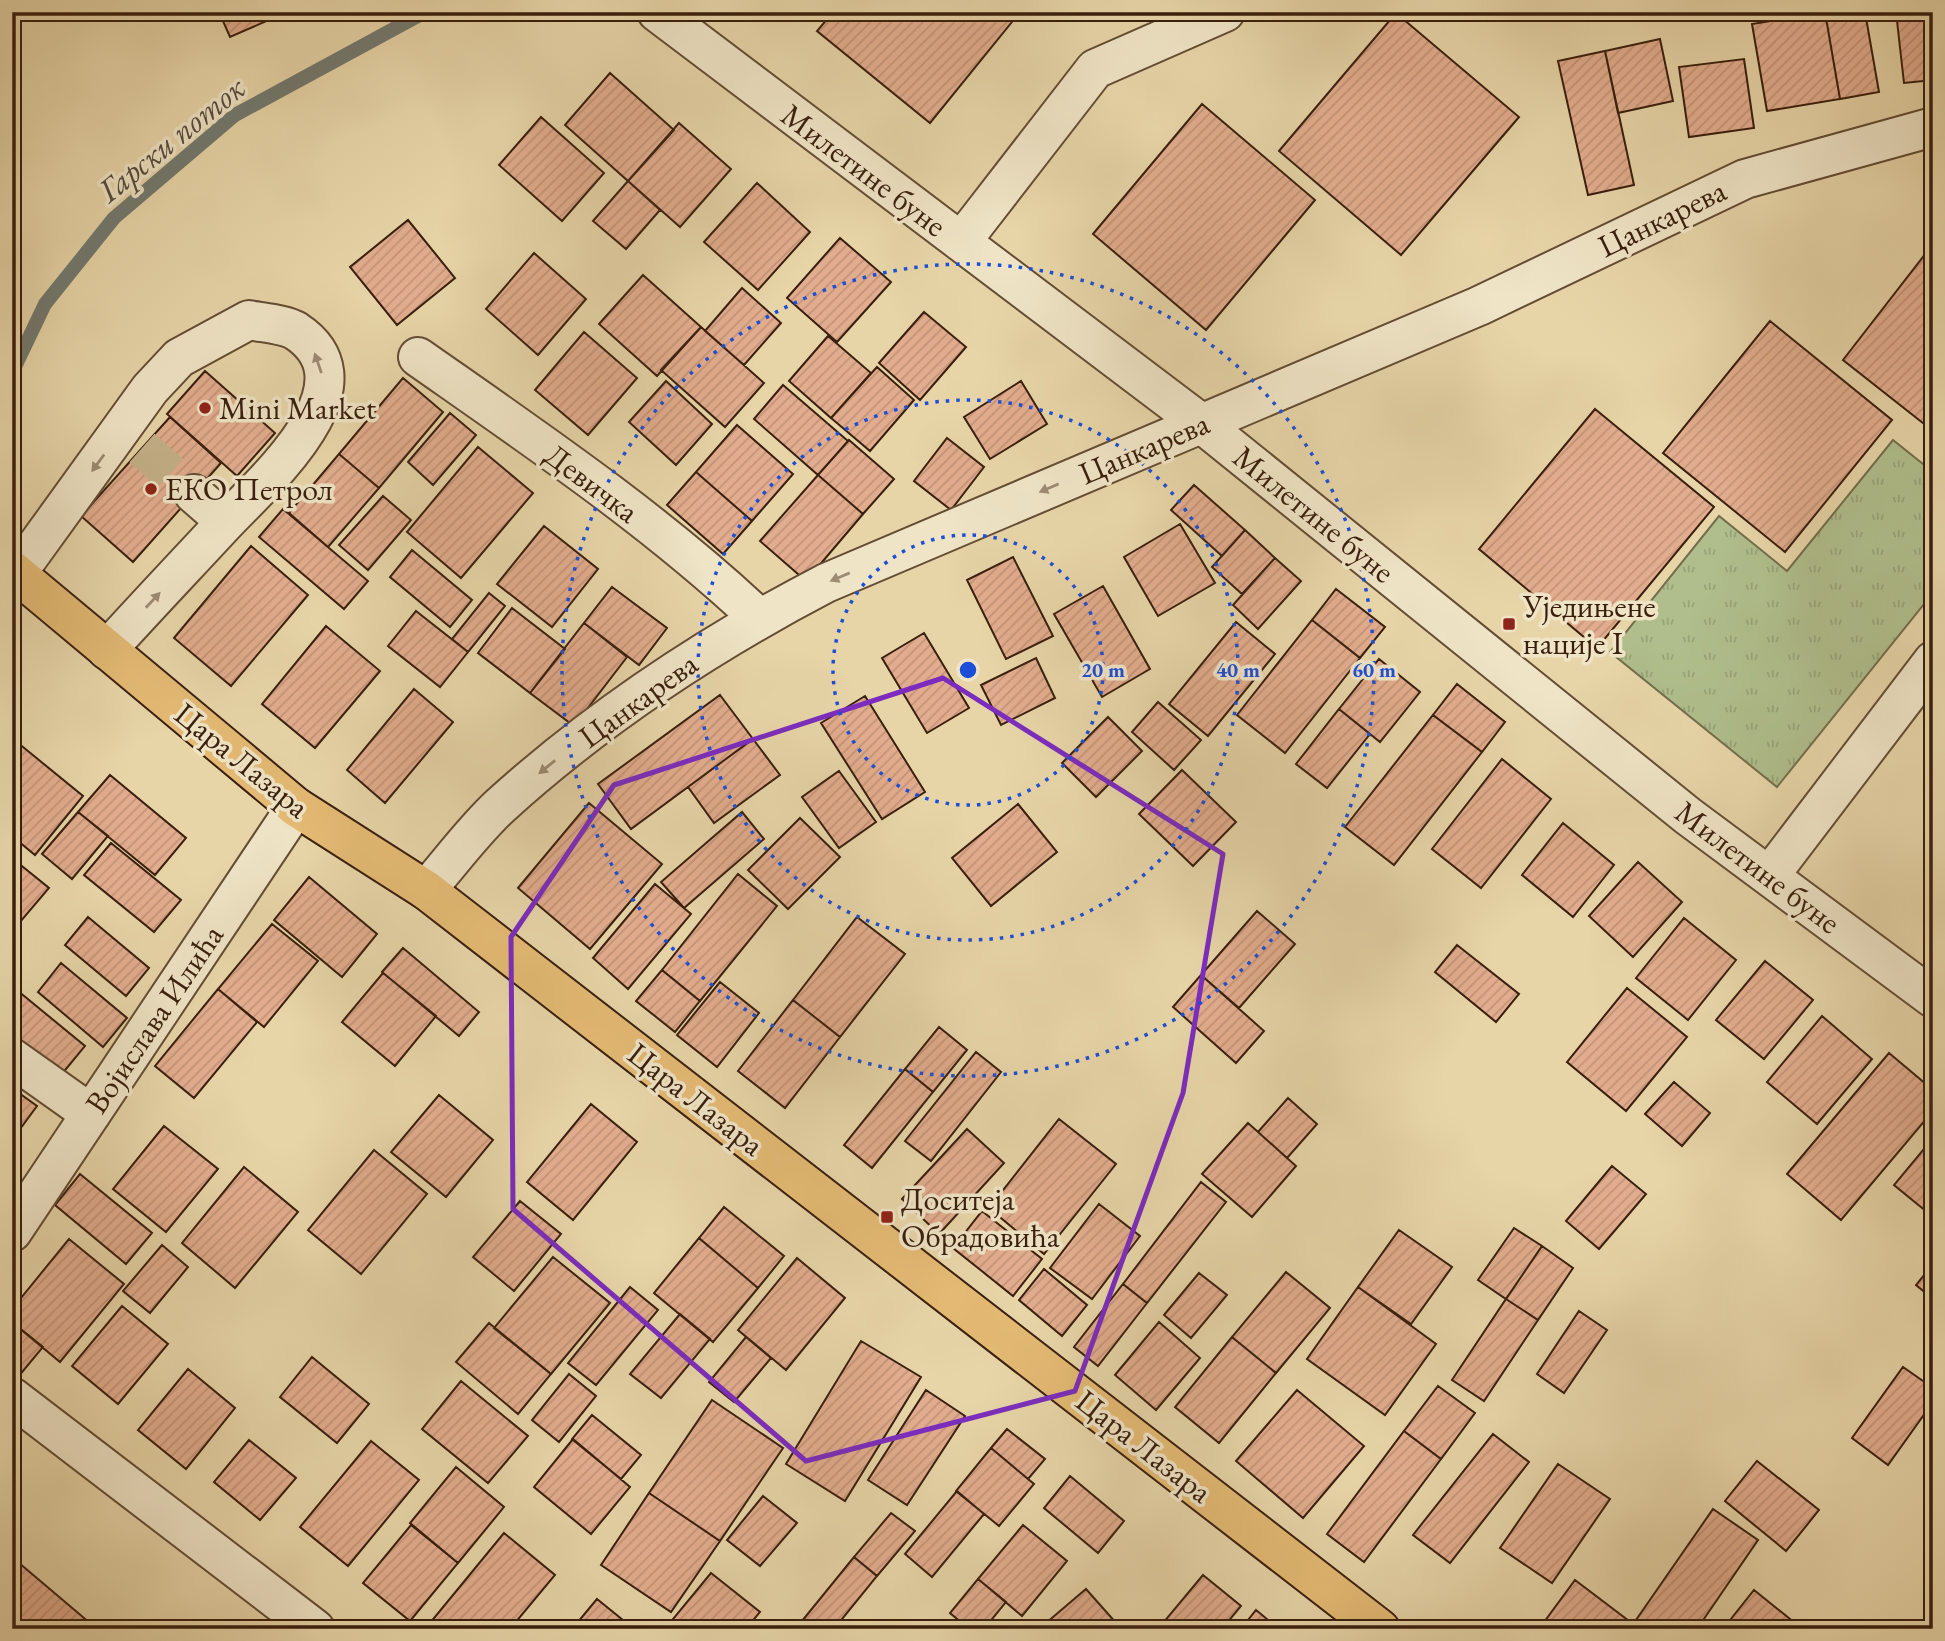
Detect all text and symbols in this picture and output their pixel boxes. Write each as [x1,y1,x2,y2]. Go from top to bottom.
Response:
water label: Гарски поток [87,66,254,212]
street label: Милетине буне [773,94,955,246]
street label: Цанкарева [1591,169,1733,267]
one-way arrow [312,353,323,374]
place label: Mini Market [219,387,376,429]
marker: Mini Market [197,400,213,416]
street label: Цанкарева [1073,402,1216,494]
street label: Девичка [536,434,648,532]
street label: Милетине буне [1224,436,1404,592]
one-way arrow [91,454,105,472]
place label: ЕКО Петрол [165,468,333,510]
marker: ЕКО Петрол [143,481,159,497]
one-way arrow [1038,483,1059,494]
one-way arrow [829,572,850,583]
place label: Уједињене нације I [1522,585,1656,664]
one-way arrow [145,592,161,609]
marker: Уједињене нације I [1501,616,1517,632]
street label: Цанкарева [570,643,706,757]
text: 20 m [1081,656,1125,683]
text: 40 m [1216,656,1260,683]
text: 60 m [1352,656,1396,683]
centre of rings [956,658,980,682]
street label: Цара Лазара [166,693,318,827]
one-way arrow [539,760,557,775]
street label: Милетине буне [1667,791,1849,943]
street label: Војислава Илића [75,916,233,1122]
street label: Цара Лазара [619,1033,773,1165]
place label: Доситеја Обрадовића [901,1178,1060,1257]
marker: Доситеја Обрадовића [879,1209,895,1225]
street label: Цара Лазара [1067,1380,1221,1512]

